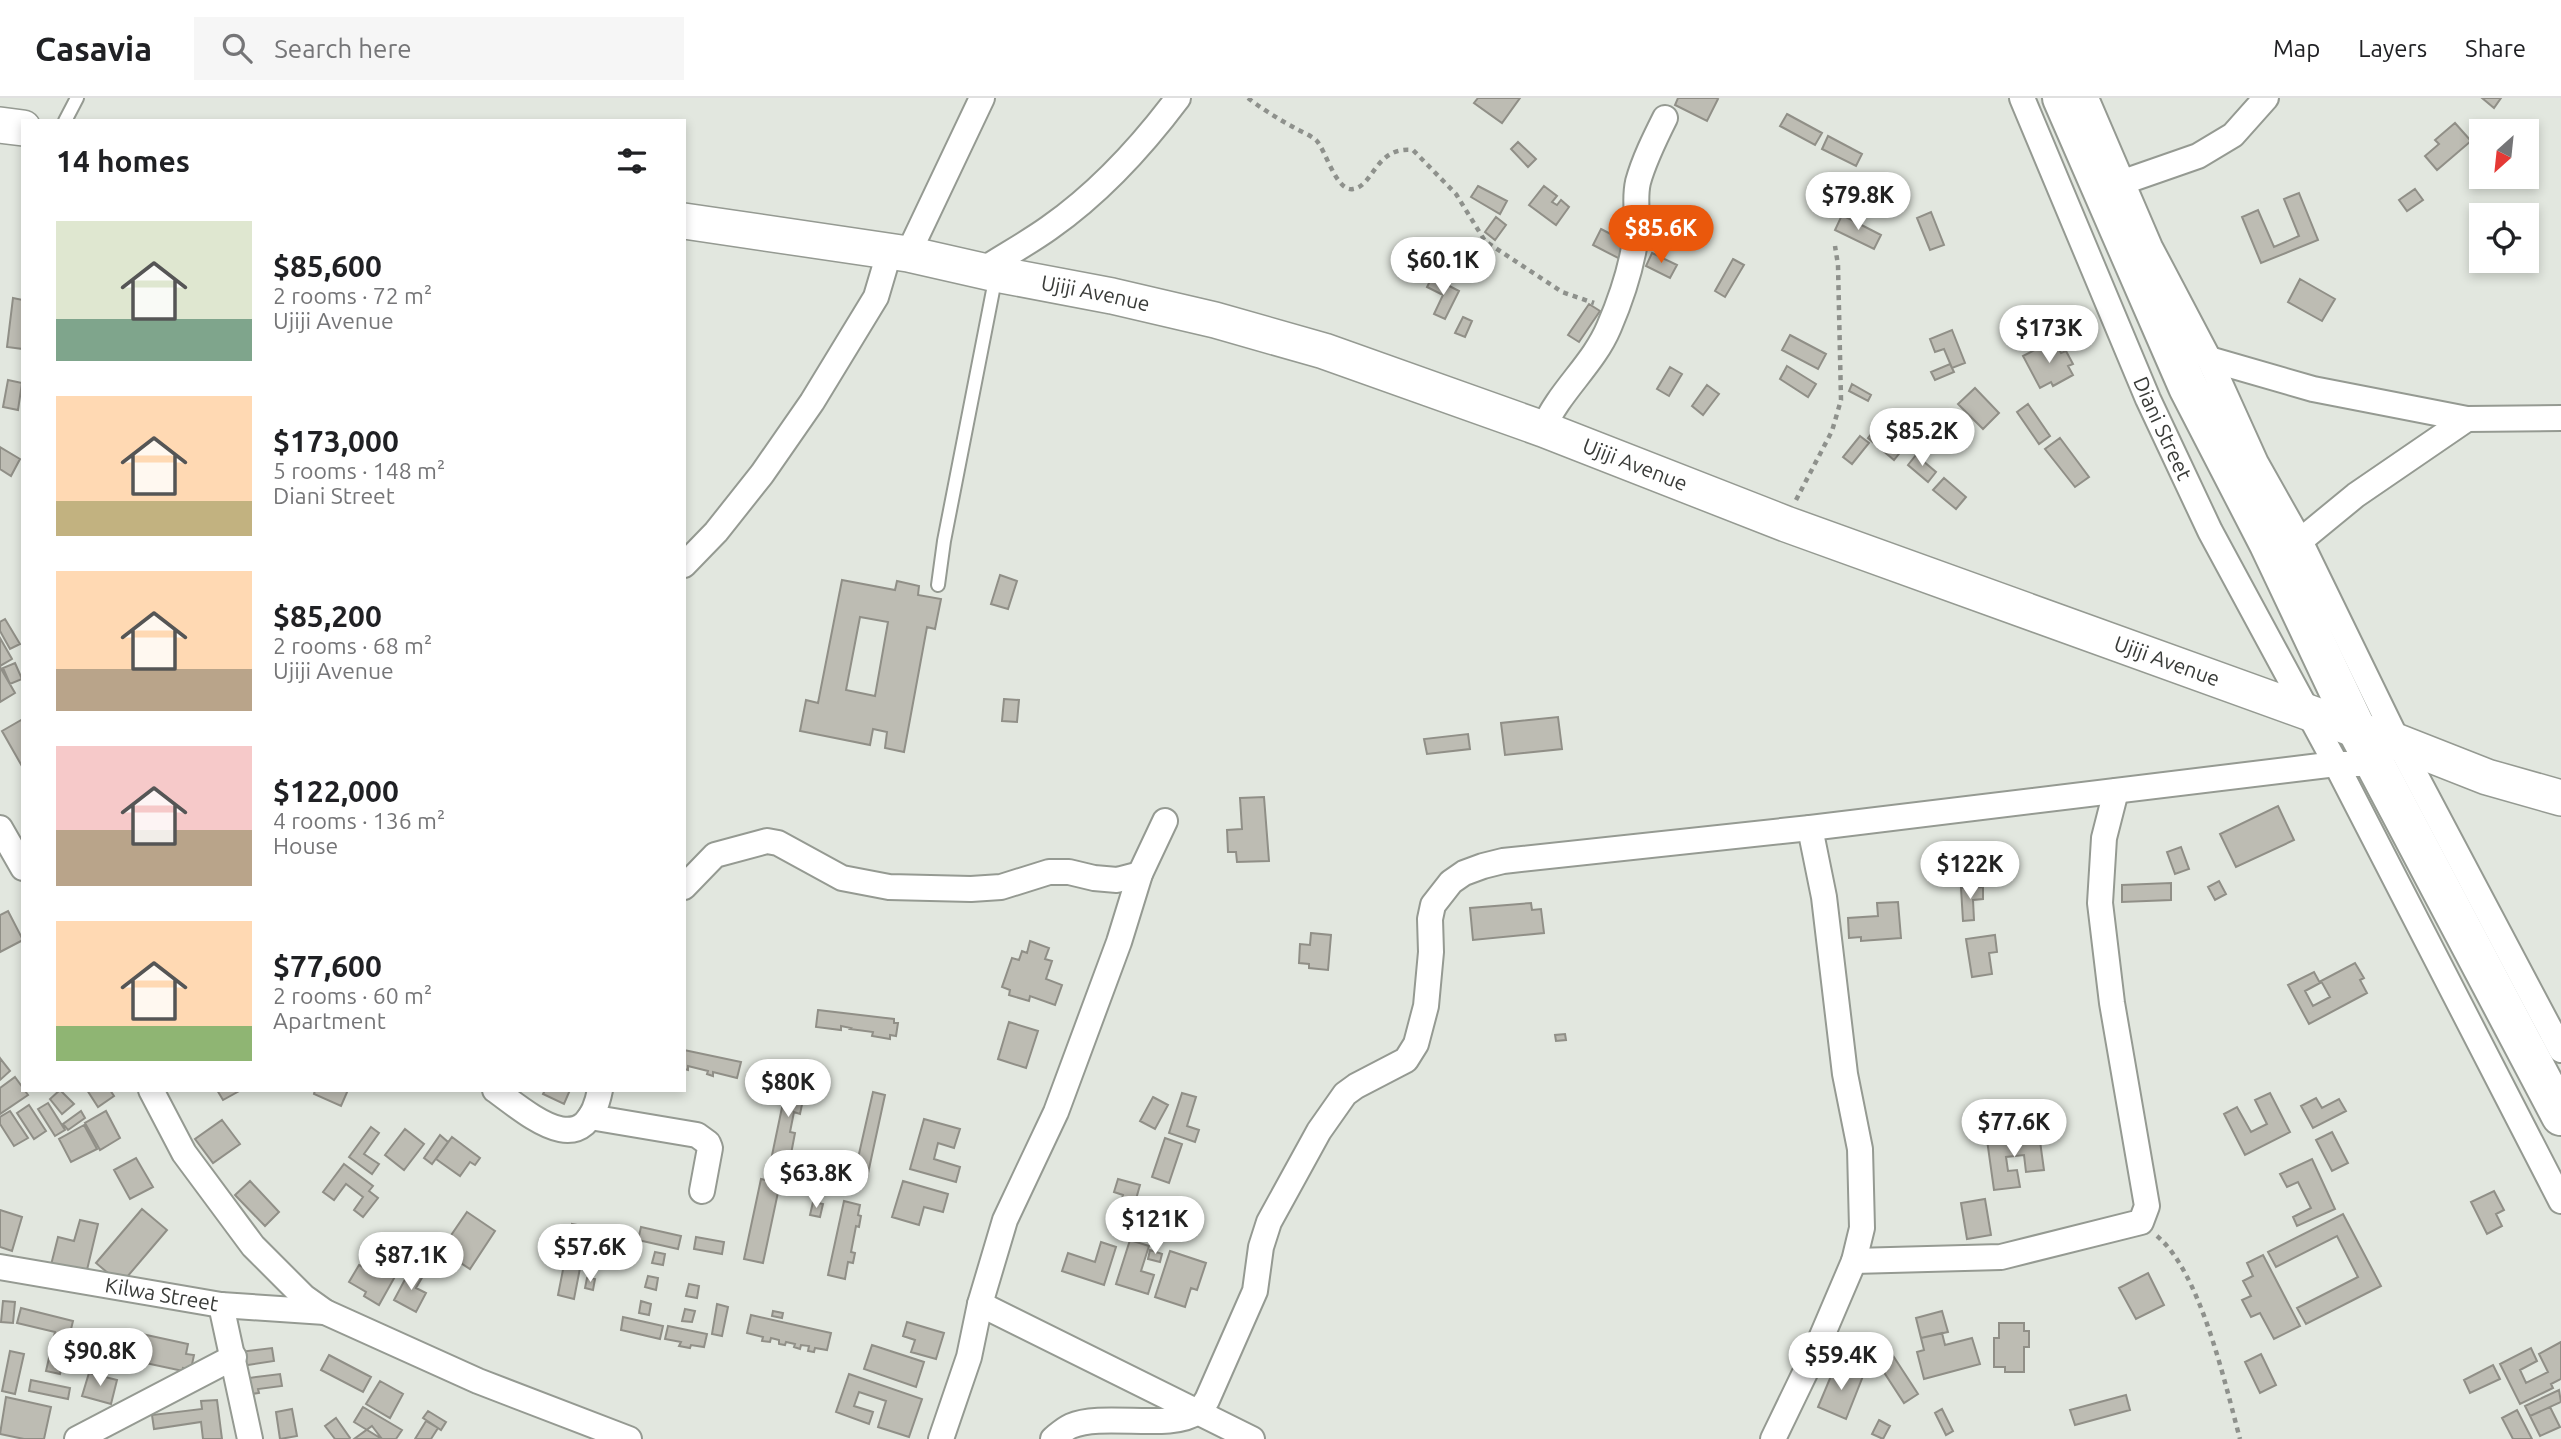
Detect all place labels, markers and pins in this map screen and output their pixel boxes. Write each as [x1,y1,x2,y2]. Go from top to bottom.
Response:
pin: $79.8K [1801,172,1915,232]
pin: $85.6K [1604,206,1718,265]
pin: $60.1K [1386,238,1500,297]
pin: $173K [2000,306,2098,365]
pin: $85.2K [1865,408,1979,468]
pin: $122K [1921,842,2019,901]
pin: $80K [747,1060,829,1119]
pin: $77.6K [1957,1100,2071,1159]
pin: $63.8K [759,1150,873,1210]
pin: $121K [1106,1196,1204,1256]
pin: $57.6K [533,1224,647,1284]
pin: $87.1K [354,1232,468,1292]
pin: $90.8K [43,1328,157,1388]
pin: $59.4K [1784,1332,1898,1392]

